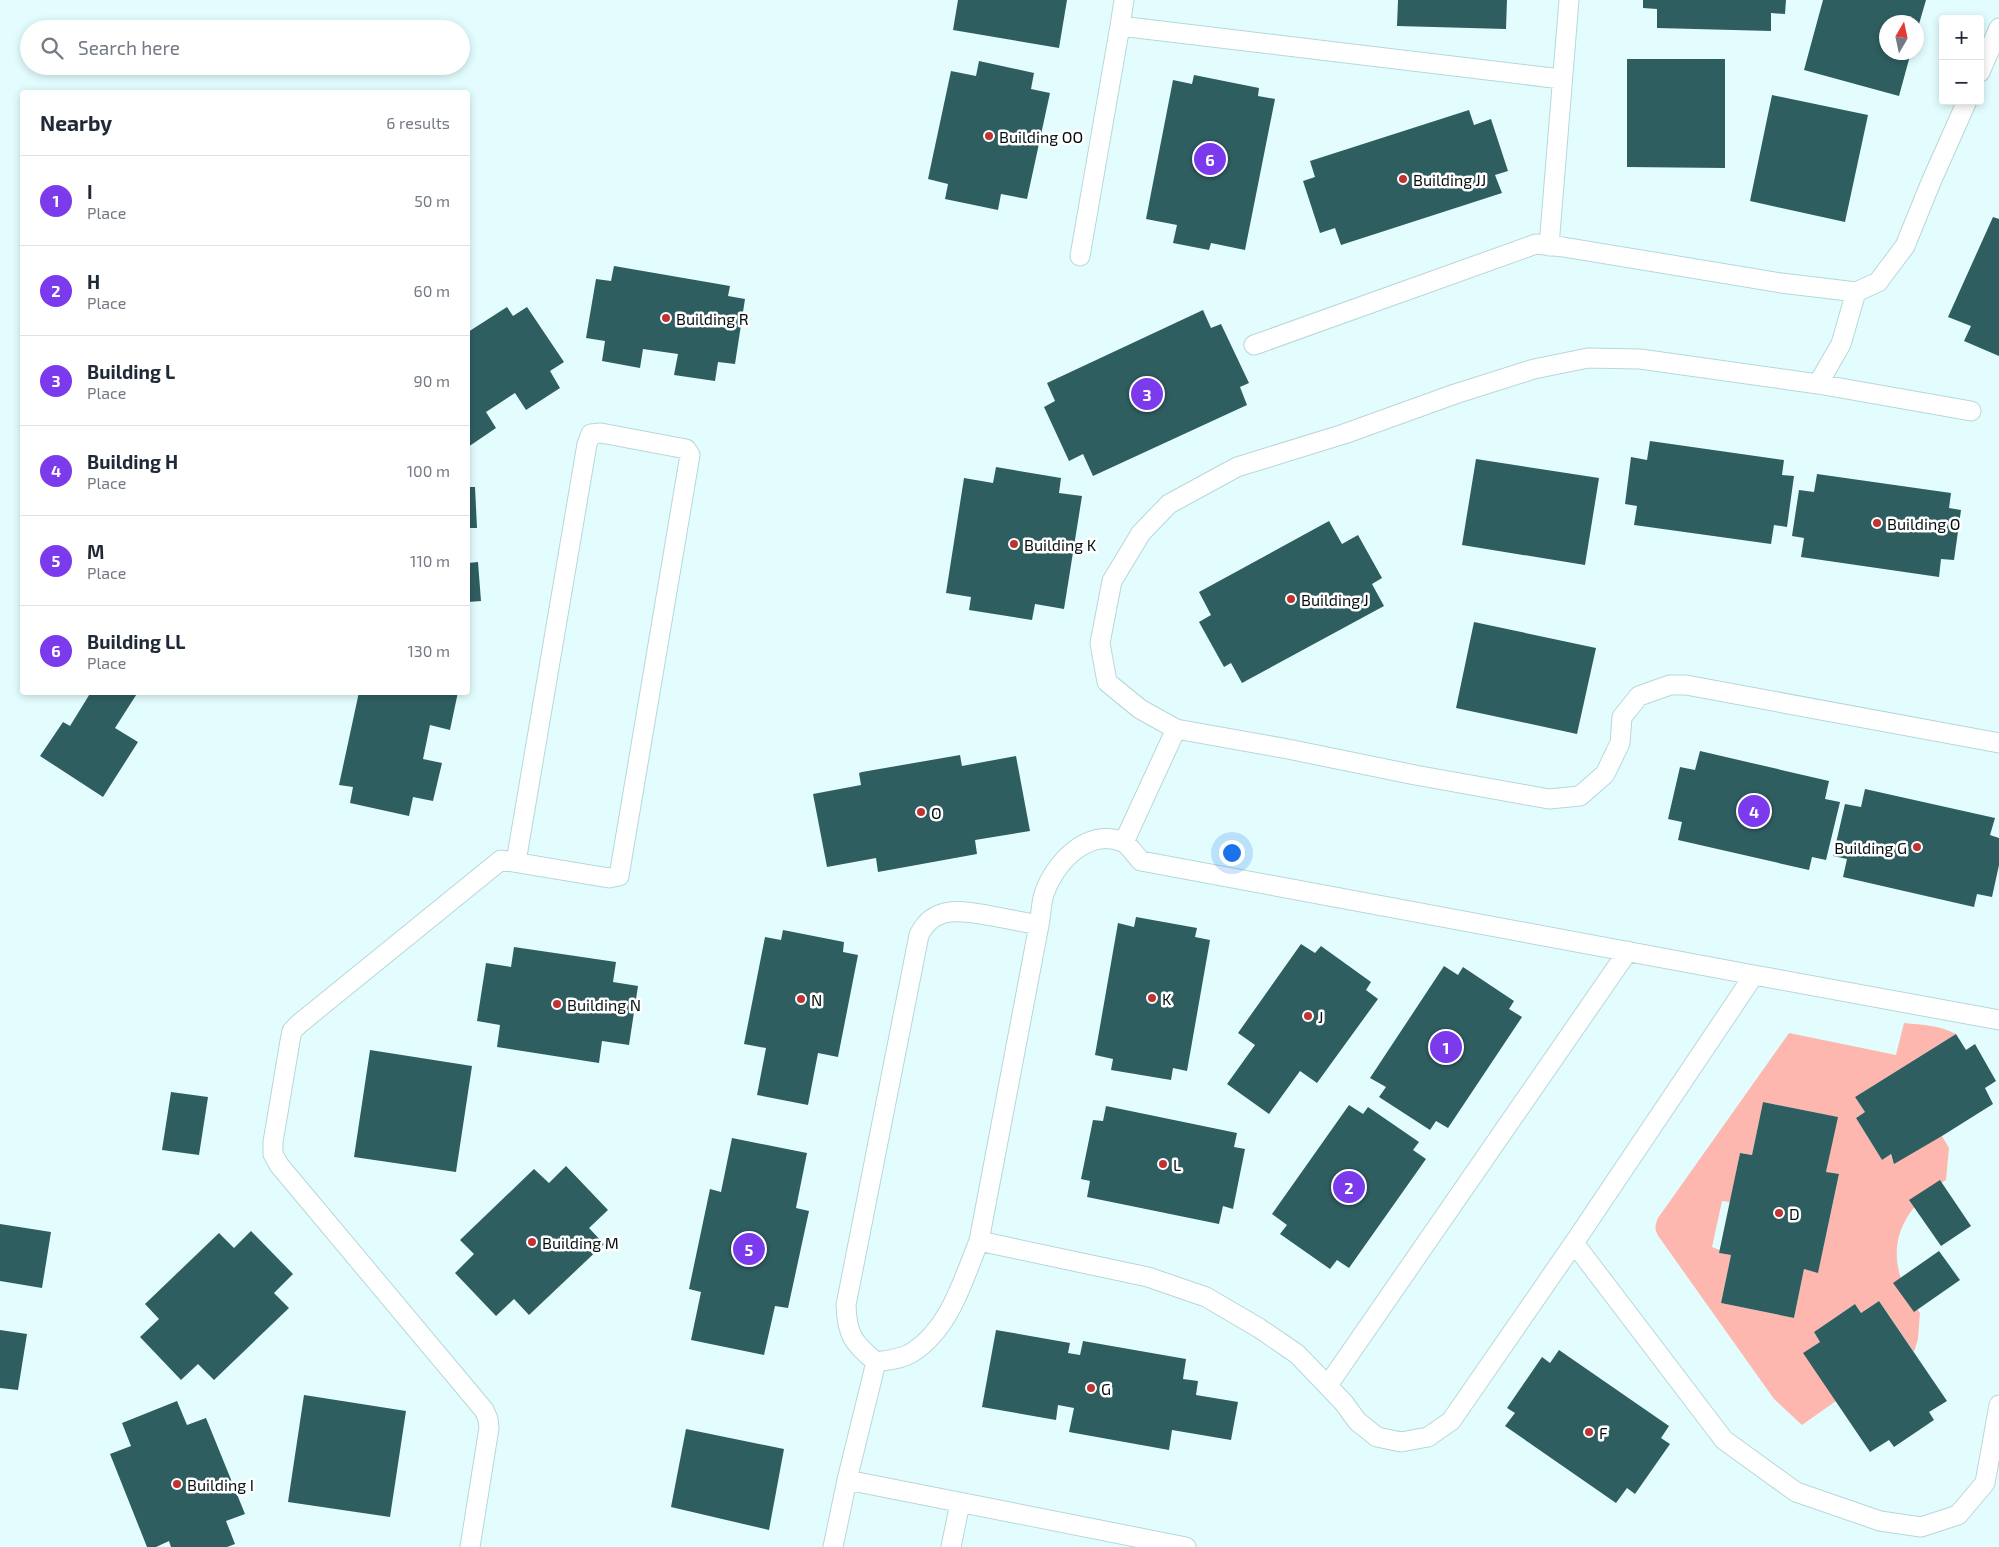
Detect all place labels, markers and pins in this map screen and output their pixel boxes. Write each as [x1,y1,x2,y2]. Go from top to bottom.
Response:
place label: Building OO [999,127,1083,146]
marker: Building OO [983,130,995,142]
pin: 6 [1194,140,1226,178]
place label: Building JJ [1413,170,1486,189]
marker: Building JJ [1397,173,1409,185]
place label: Building R [676,309,749,328]
marker: Building R [660,312,672,324]
pin: 3 [1131,375,1163,413]
place label: Building O [1887,514,1960,533]
marker: Building O [1871,517,1883,529]
place label: Building K [1024,535,1097,554]
marker: Building K [1008,538,1020,550]
place label: Building J [1301,590,1369,609]
marker: Building J [1285,593,1297,605]
pin: 4 [1738,792,1770,830]
place label: O [931,803,942,822]
marker: O [915,806,927,818]
place label: Building G [1834,838,1907,857]
marker: Building G [1911,841,1923,853]
place label: K [1162,989,1172,1008]
place label: N [811,990,822,1009]
marker: K [1146,992,1158,1004]
marker: N [795,993,807,1005]
place label: Building N [567,995,641,1014]
marker: Building N [551,998,563,1010]
place label: J [1318,1007,1323,1026]
marker: J [1302,1010,1314,1022]
pin: 1 [1430,1028,1462,1066]
place label: L [1173,1155,1181,1174]
marker: L [1157,1158,1169,1170]
pin: 2 [1333,1168,1365,1206]
place label: D [1789,1204,1800,1223]
marker: D [1773,1207,1785,1219]
pin: 5 [733,1230,765,1268]
place label: Building M [542,1233,619,1252]
marker: Building M [526,1236,538,1248]
place label: G [1101,1379,1111,1398]
marker: G [1085,1382,1097,1394]
place label: F [1599,1423,1608,1442]
marker: F [1583,1426,1595,1438]
place label: Building I [187,1475,254,1494]
marker: Building I [171,1478,183,1490]

